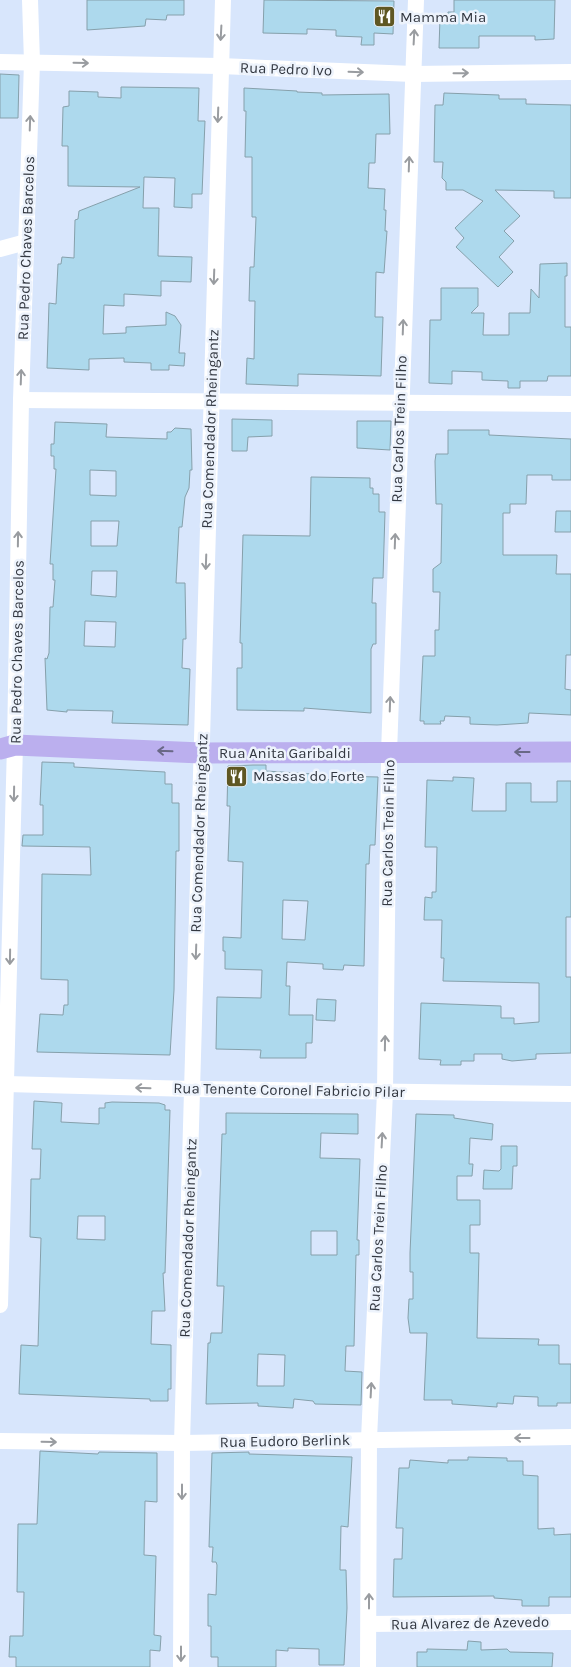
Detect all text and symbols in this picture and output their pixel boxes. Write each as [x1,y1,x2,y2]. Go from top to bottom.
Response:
restaurant icon: Mamma Mia [372,5,396,29]
place label: Mamma Mia [400,8,486,26]
one-way arrow [217,25,226,41]
one-way arrow [410,29,419,45]
one-way arrow [73,58,89,67]
street label: Rua Pedro Ivo [240,58,332,80]
one-way arrow [347,67,363,76]
one-way arrow [453,68,469,78]
one-way arrow [214,106,223,122]
one-way arrow [26,116,35,132]
street label: Rua Pedro Chaves Barcelos [14,156,38,340]
one-way arrow [405,156,414,172]
one-way arrow [209,268,219,285]
one-way arrow [398,319,408,335]
street label: Rua Comendador Rheingantz [198,329,222,529]
street label: Rua Carlos Trein Filho [387,355,411,503]
one-way arrow [17,369,26,385]
one-way arrow [13,532,23,548]
one-way arrow [391,534,400,550]
one-way arrow [202,554,211,570]
street label: Rua Pedro Chaves Barcelos [6,560,28,744]
one-way arrow [385,696,395,712]
street label: Rua Comendador Rheingantz [187,733,211,933]
street label: Rua Anita Garibaldi [219,744,351,762]
one-way arrow [157,747,173,756]
one-way arrow [515,747,531,757]
street label: Rua Carlos Trein Filho [378,759,398,907]
restaurant icon: Massas do Forte [225,764,249,788]
place label: Massas do Forte [253,767,364,785]
one-way arrow [9,786,19,802]
one-way arrow [191,944,201,960]
one-way arrow [5,948,14,964]
one-way arrow [380,1035,390,1052]
street label: Rua Tenente Coronel Fabricio Pilar [173,1079,406,1101]
one-way arrow [136,1083,152,1093]
one-way arrow [378,1132,387,1148]
street label: Rua Comendador Rheingantz [176,1138,200,1338]
street label: Rua Carlos Trein Filho [365,1164,391,1312]
one-way arrow [367,1382,376,1398]
street label: Rua Eudoro Berlink [220,1431,350,1451]
one-way arrow [515,1433,531,1443]
one-way arrow [40,1437,56,1447]
one-way arrow [177,1483,187,1499]
one-way arrow [364,1593,374,1610]
street label: Rua Alvarez de Azevedo [391,1613,549,1633]
one-way arrow [176,1646,186,1662]

